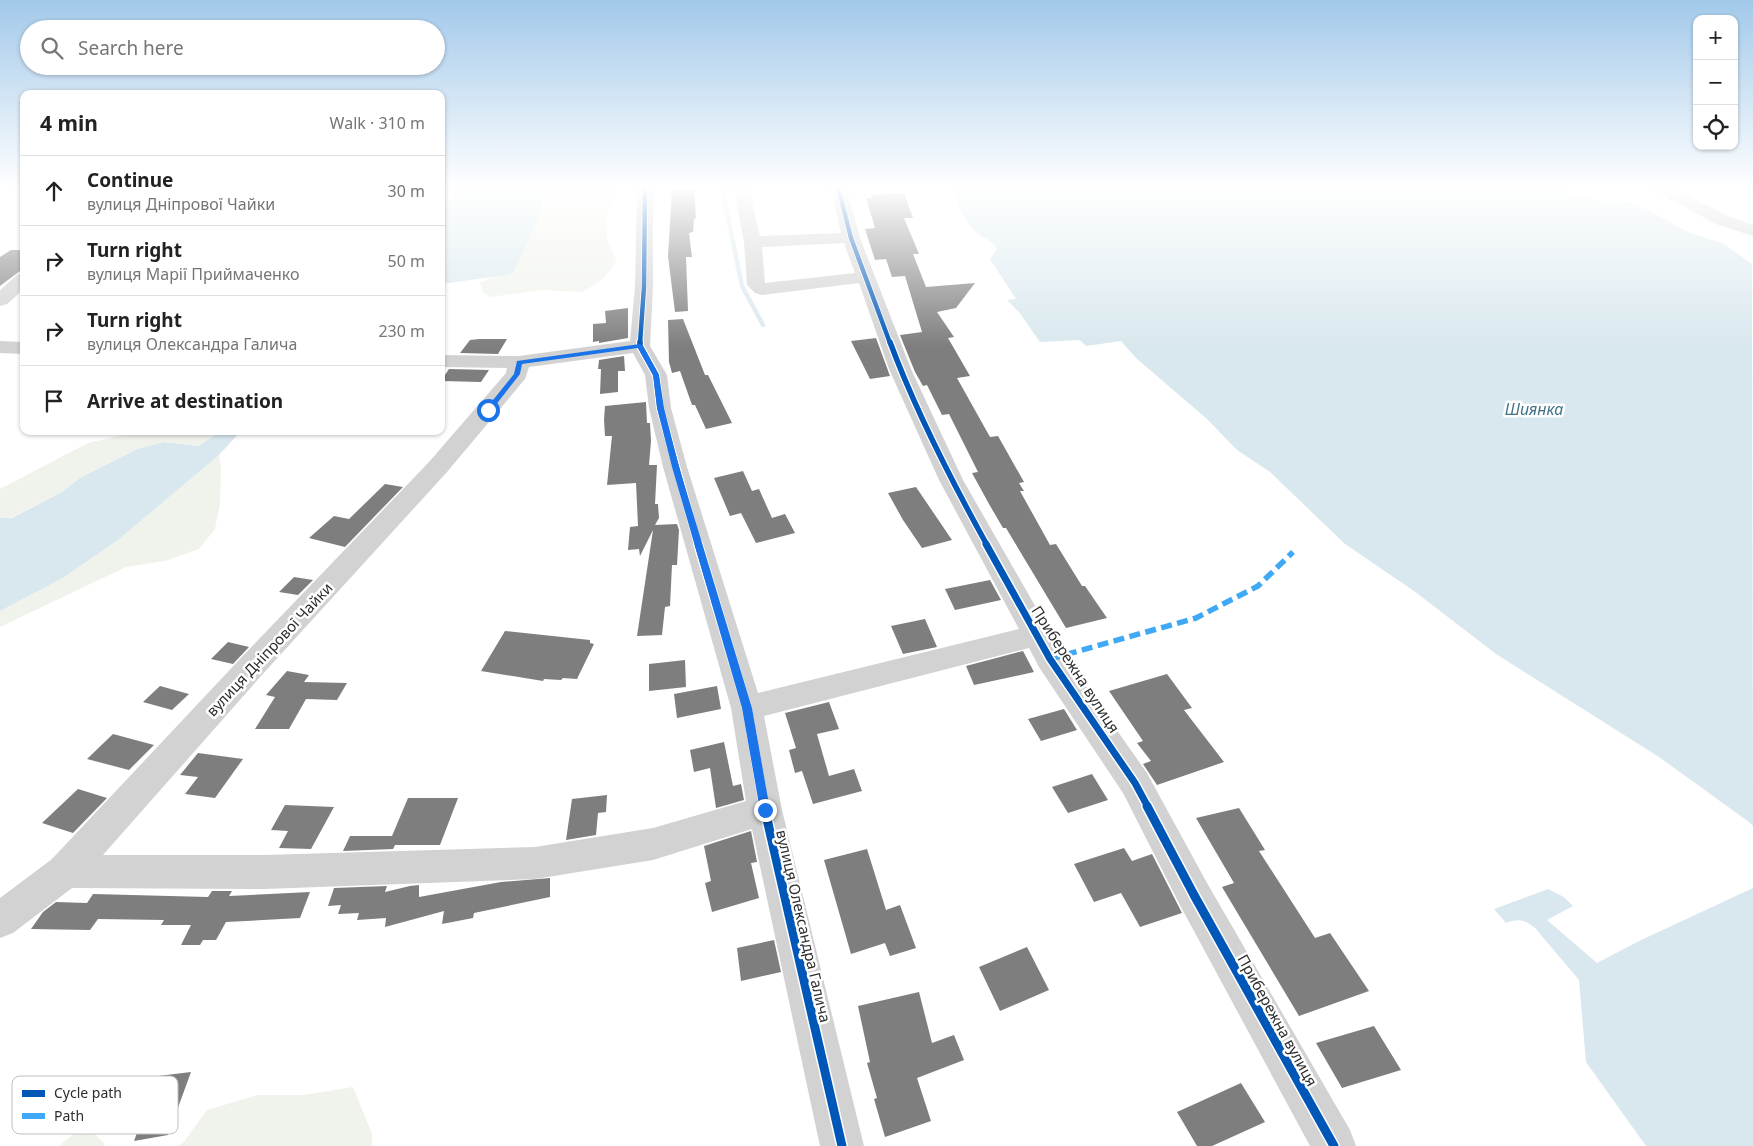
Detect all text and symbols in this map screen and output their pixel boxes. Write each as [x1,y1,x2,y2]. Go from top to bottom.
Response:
map controls [1693,15,1738,150]
button: + [1693,15,1738,60]
search box [20,20,445,75]
icon: search [38,34,66,62]
text: Search here [78,35,184,61]
button: − [1693,60,1738,105]
button: locate [1693,105,1738,150]
text: 4 min [40,109,98,137]
text: Walk · 310 m [330,112,425,134]
text: Continue [87,167,173,193]
icon: ahead [40,177,68,205]
text: 30 m [388,180,425,202]
text: вулиця Дніпрової Чайки [87,193,275,215]
text: Turn right [87,237,182,263]
icon: right [40,247,68,275]
text: 50 m [388,250,425,272]
text: вулиця Марії Приймаченко [87,263,300,285]
text: Turn right [87,307,182,333]
icon: right [40,317,68,345]
text: 230 m [378,320,425,342]
text: вулиця Олександра Галича [87,333,297,355]
icon: arrive [40,387,68,415]
text: Arrive at destination [87,388,283,414]
water label: Шиянка [1505,398,1563,420]
route start [477,399,500,422]
street label: вулиця Дніпрової Чайки [202,578,336,720]
street label: Прибережна вулиця [1027,602,1125,736]
route end [754,799,777,822]
street label: вулиця Олександра Галича [772,828,836,1024]
street label: Прибережна вулиця [1233,951,1323,1089]
legend [12,1076,178,1134]
text: Cycle path [54,1083,122,1102]
text: Path [54,1106,84,1125]

